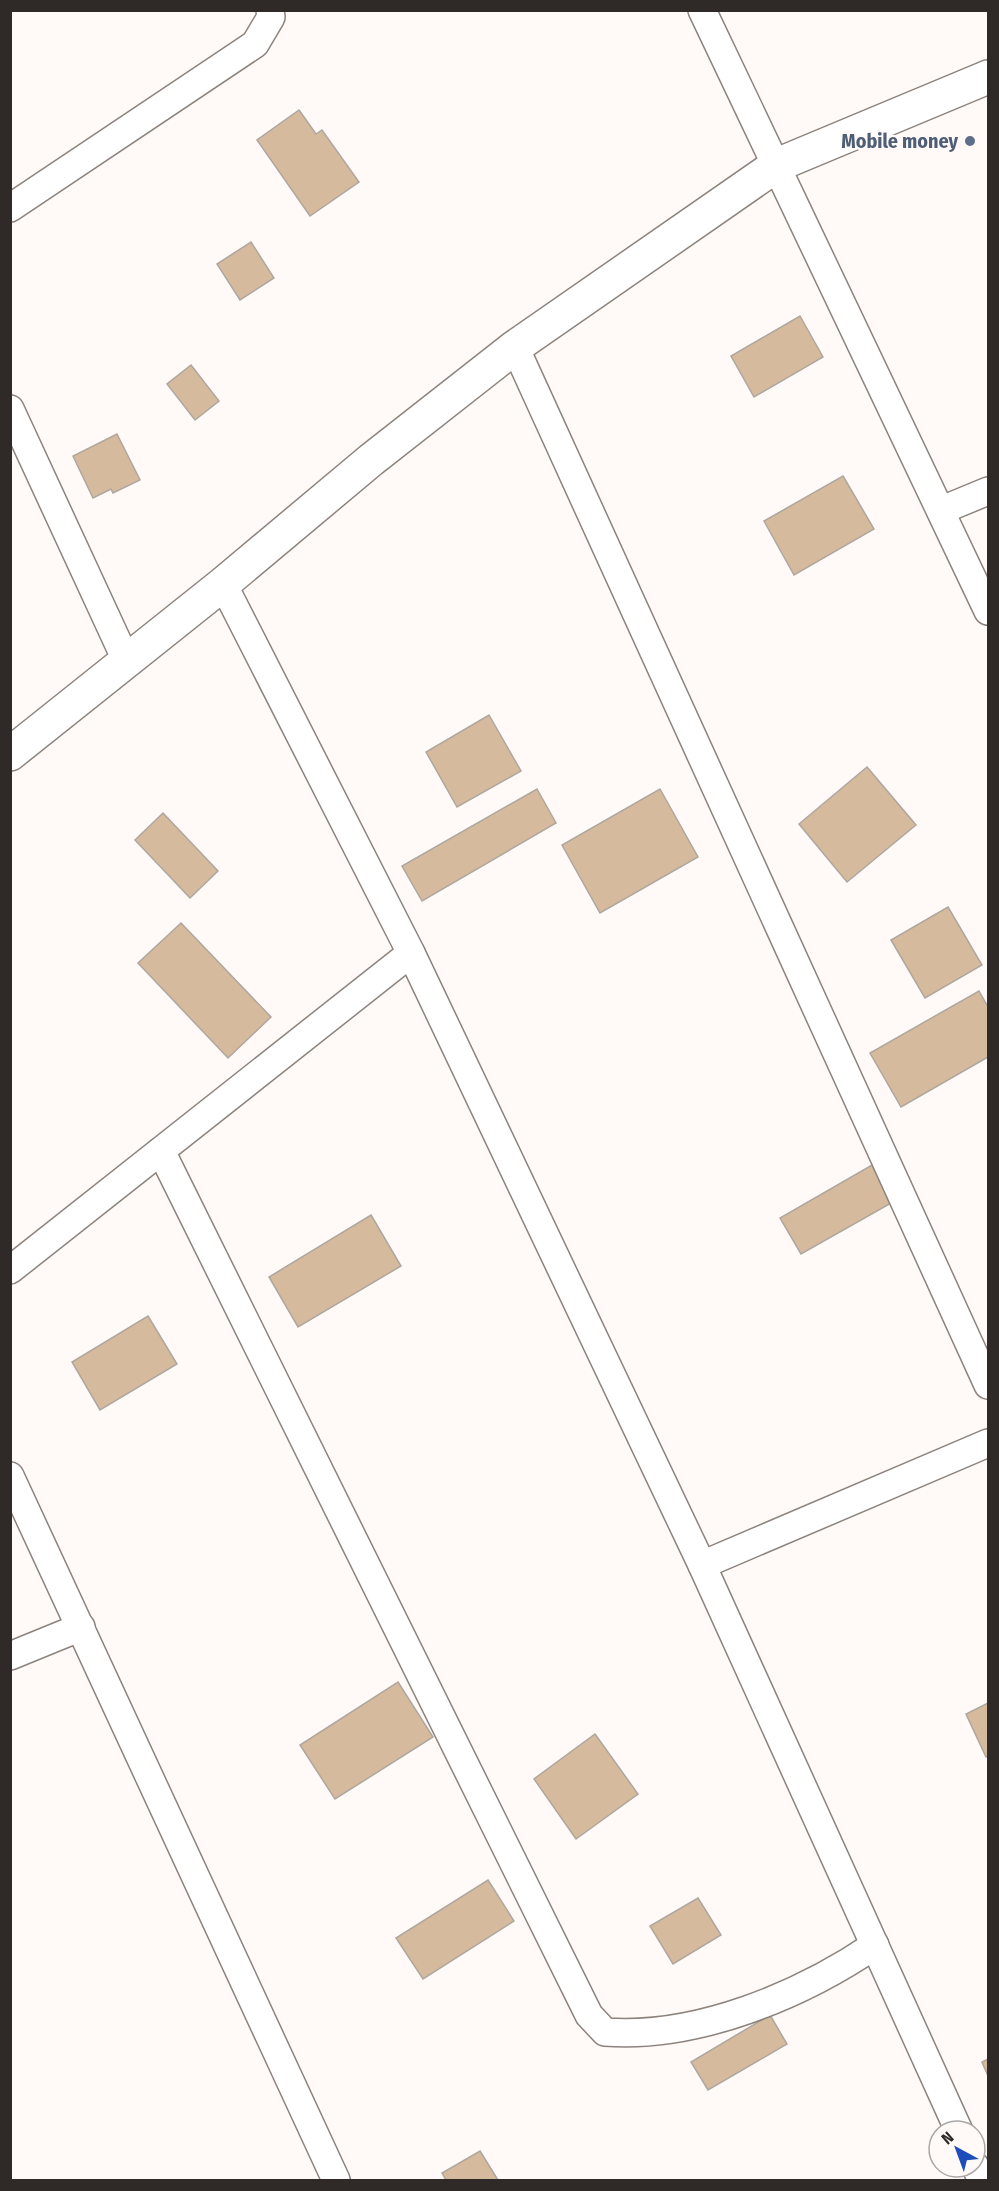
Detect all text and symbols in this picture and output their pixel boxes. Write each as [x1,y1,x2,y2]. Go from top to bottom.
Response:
place label: Mobile money [841,129,958,153]
marker: Mobile money [963,134,977,148]
north arrow [927,2119,987,2179]
text: N [938,2128,957,2148]

